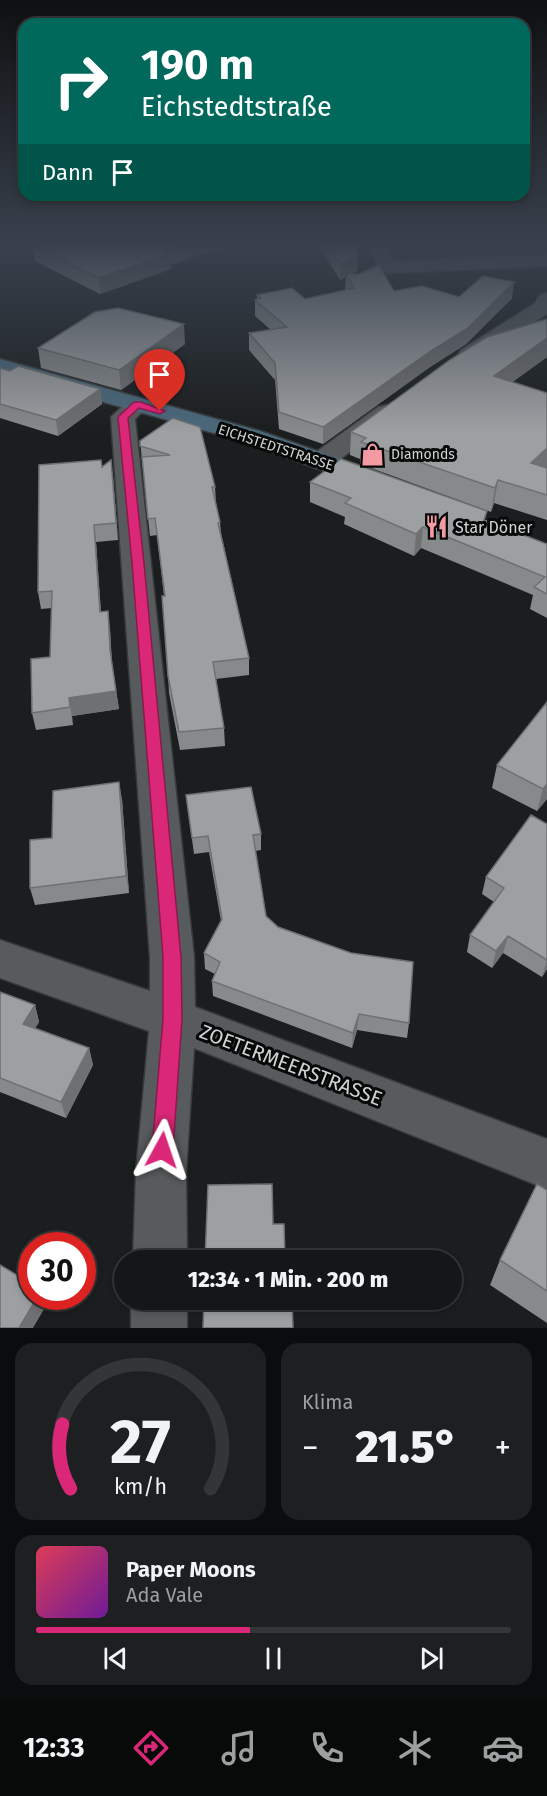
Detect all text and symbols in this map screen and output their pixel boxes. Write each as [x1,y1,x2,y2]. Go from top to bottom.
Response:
text: 190 m [141,40,254,90]
icon: right [42,42,120,120]
text: Eichstedtstraße [141,91,332,123]
icon: arrive [106,156,139,189]
text: Dann [42,159,94,186]
pin [134,349,185,411]
icon: arrive [143,358,176,391]
street label: EICHSTEDTSTRASSE [216,421,336,474]
shop icon: Diamonds [360,441,386,467]
place label: Diamonds [391,446,455,463]
restaurant icon: Star Döner [424,514,450,540]
place label: Star Döner [455,518,533,537]
street label: ZOETERMEERSTRASSE [197,1019,385,1111]
position arrow [130,1118,194,1182]
speed limit sign: 30 [18,1232,96,1310]
text: 12:34 · 1 Min. · 200 m [188,1266,388,1293]
text: Klima [302,1390,353,1414]
text: 27 [110,1405,171,1480]
text: 21.5° [355,1420,458,1474]
text: − [302,1428,319,1468]
text: + [495,1428,511,1468]
text: km/h [114,1474,167,1500]
text: Paper Moons [126,1556,256,1583]
text: Ada Vale [126,1583,203,1607]
icon: previous [99,1642,132,1675]
icon: pause [257,1642,290,1675]
icon: next [415,1642,448,1675]
icon: directions [130,1727,172,1769]
icon: music [218,1727,260,1769]
icon: phone [306,1727,348,1769]
icon: climate [394,1727,436,1769]
icon: car [482,1727,524,1769]
text: 12:33 [23,1732,84,1764]

